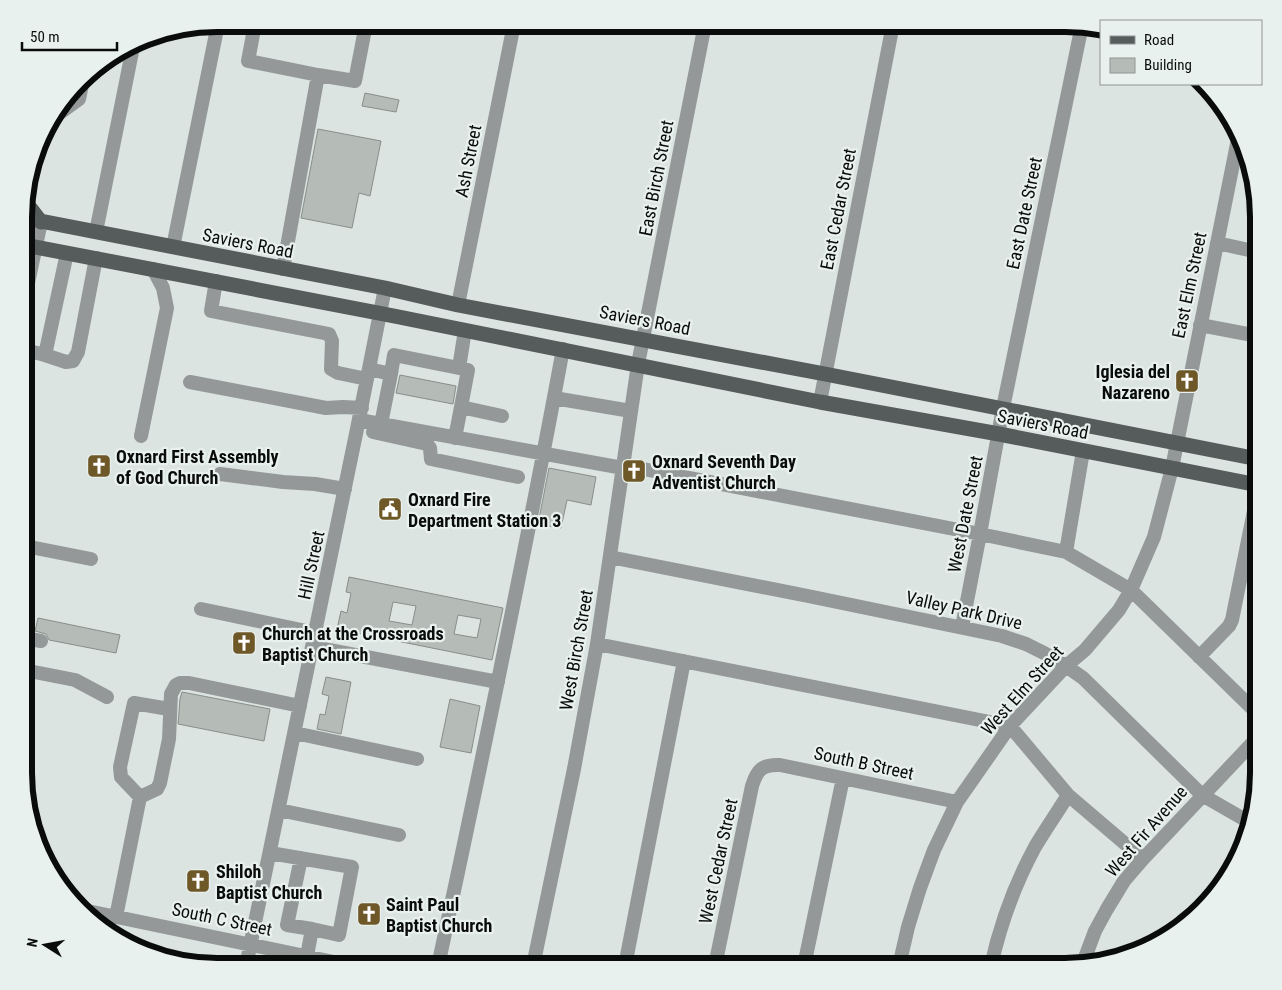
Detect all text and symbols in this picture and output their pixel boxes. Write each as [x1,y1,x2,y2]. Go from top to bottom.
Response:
scale bar [22,20,118,52]
legend [1100,20,1262,85]
text: 50 m [30,28,60,46]
text: Road [1144,31,1174,49]
text: Building [1144,56,1192,74]
street label: East Birch Street [634,118,678,238]
street label: Ash Street [451,123,485,199]
street label: East Cedar Street [816,147,860,271]
street label: East Date Street [1002,155,1046,271]
street label: Saviers Road [201,224,295,262]
street label: East Elm Street [1167,230,1211,340]
street label: Saviers Road [598,301,692,339]
place label: Iglesia del Nazareno [1096,361,1170,403]
church icon: Iglesia del Nazareno [1174,368,1200,394]
street label: Saviers Road [996,405,1090,443]
place label: Oxnard First Assembly of God Church [116,446,279,488]
place label: Oxnard Seventh Day Adventist Church [652,451,796,493]
church icon: Oxnard First Assembly of God Church [86,453,112,479]
street label: West Date Street [943,454,987,574]
church icon: Oxnard Seventh Day Adventist Church [621,458,647,484]
place label: Oxnard Fire Department Station 3 [408,489,561,531]
public building icon: Oxnard Fire Department Station 3 [377,496,403,522]
street label: Hill Street [293,529,329,601]
street label: Valley Park Drive [904,586,1024,634]
street label: West Birch Street [555,588,597,712]
place label: Church at the Crossroads Baptist Church [262,623,444,665]
church icon: Church at the Crossroads Baptist Church [231,630,257,656]
street label: West Elm Street [977,641,1067,739]
street label: South B Street [812,742,916,784]
street label: West Fir Avenue [1101,781,1191,881]
street label: West Cedar Street [694,796,742,926]
place label: Shiloh Baptist Church [216,861,322,903]
church icon: Shiloh Baptist Church [185,868,211,894]
place label: Saint Paul Baptist Church [386,894,492,936]
street label: South C Street [170,898,274,940]
church icon: Saint Paul Baptist Church [356,901,382,927]
north arrow [20,920,70,970]
text: N [24,937,41,948]

